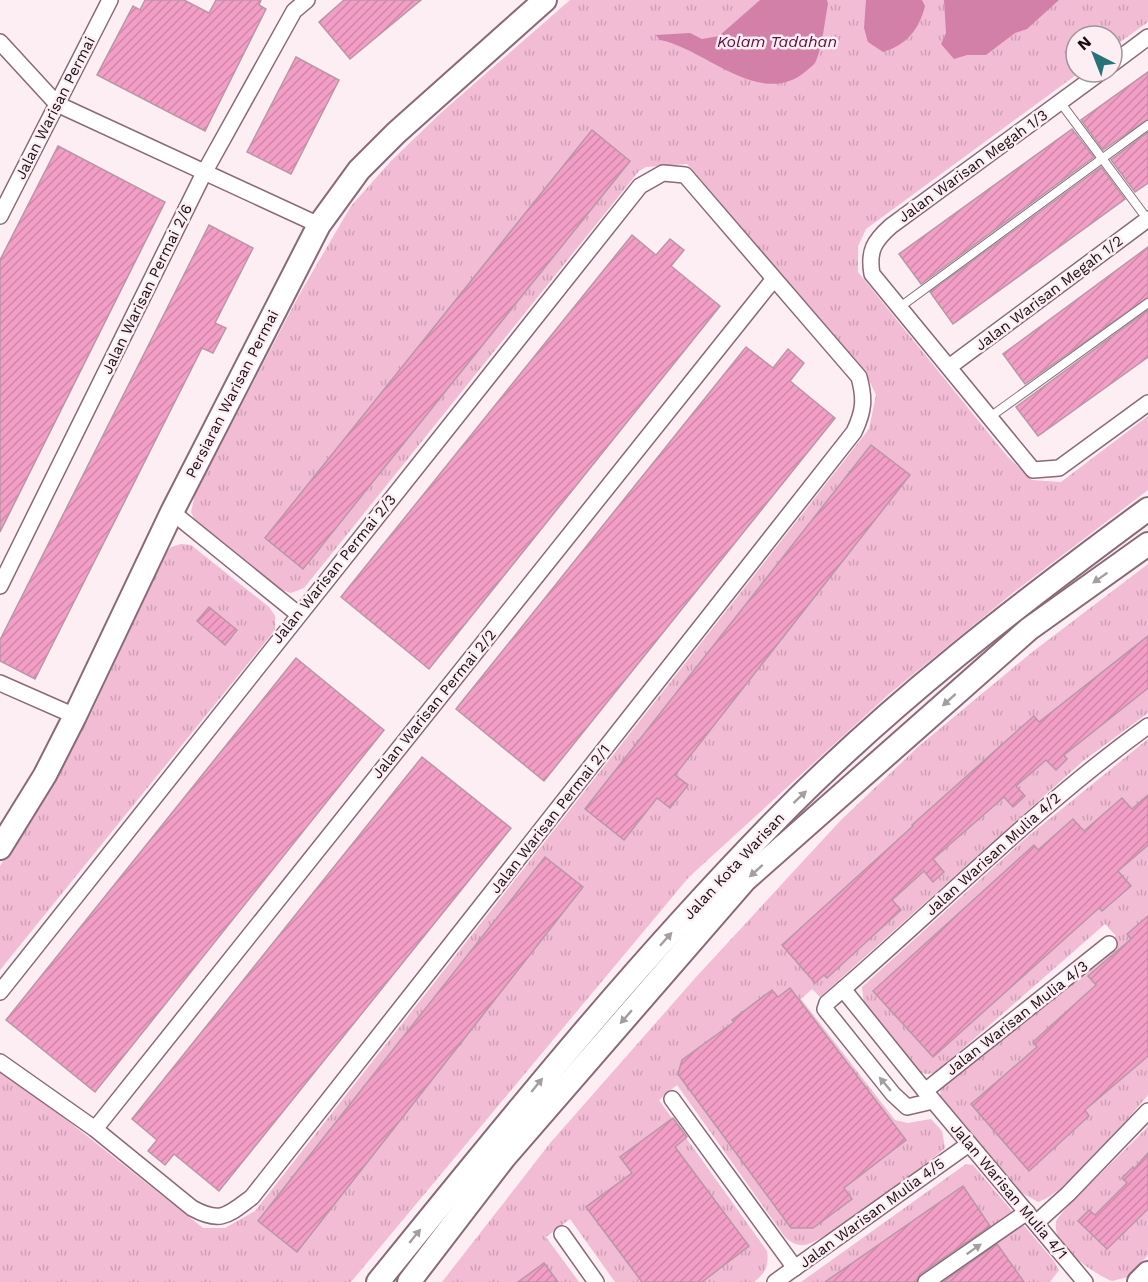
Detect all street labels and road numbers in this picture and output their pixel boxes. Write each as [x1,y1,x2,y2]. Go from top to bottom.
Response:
street label: Jalan Warisan Permai [11,34,99,182]
street label: Jalan Warisan Megah 1/3 [895,106,1051,226]
street label: Jalan Warisan Permai 2/6 [98,201,196,377]
street label: Jalan Warisan Megah 1/2 [972,232,1126,354]
street label: Persiaran Warisan Permai [182,307,282,481]
street label: Jalan Warisan Permai 2/3 [268,491,400,647]
street label: Jalan Warisan Permai 2/2 [368,626,500,782]
street label: Jalan Warisan Permai 2/1 [486,741,614,897]
street label: Jalan Warisan Mulia 4/2 [922,789,1064,919]
street label: Jalan Kota Warisan [680,809,788,923]
street label: Jalan Warisan Mulia 4/3 [942,957,1092,1079]
street label: Jalan Warisan Mulia 4/1 [947,1119,1071,1263]
street label: Jalan Warisan Mulia 4/5 [796,1154,948,1272]

